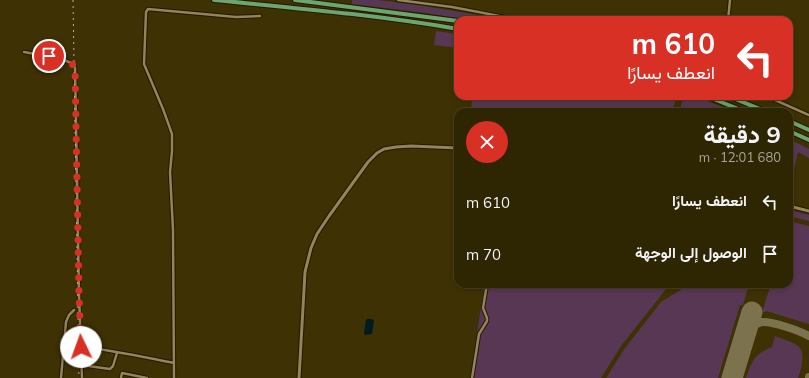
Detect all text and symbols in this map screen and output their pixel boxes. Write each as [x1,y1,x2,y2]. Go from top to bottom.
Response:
text: 610 m [632,26,715,61]
icon: left [729,32,781,84]
pin [32,39,66,73]
icon: arrive [38,45,60,67]
text: انعطف يسارًا [627,61,715,84]
text: 9 دقيقة [703,119,781,149]
button: close [466,121,508,163]
text: 680 m · 12:01 [699,149,781,165]
text: انعطف يسارًا [672,191,747,210]
icon: left [759,191,781,213]
text: 610 m [466,193,510,212]
text: الوصول إلى الوجهة [635,243,747,262]
icon: arrive [759,243,781,265]
text: 70 m [466,245,501,264]
position arrow [60,326,102,368]

